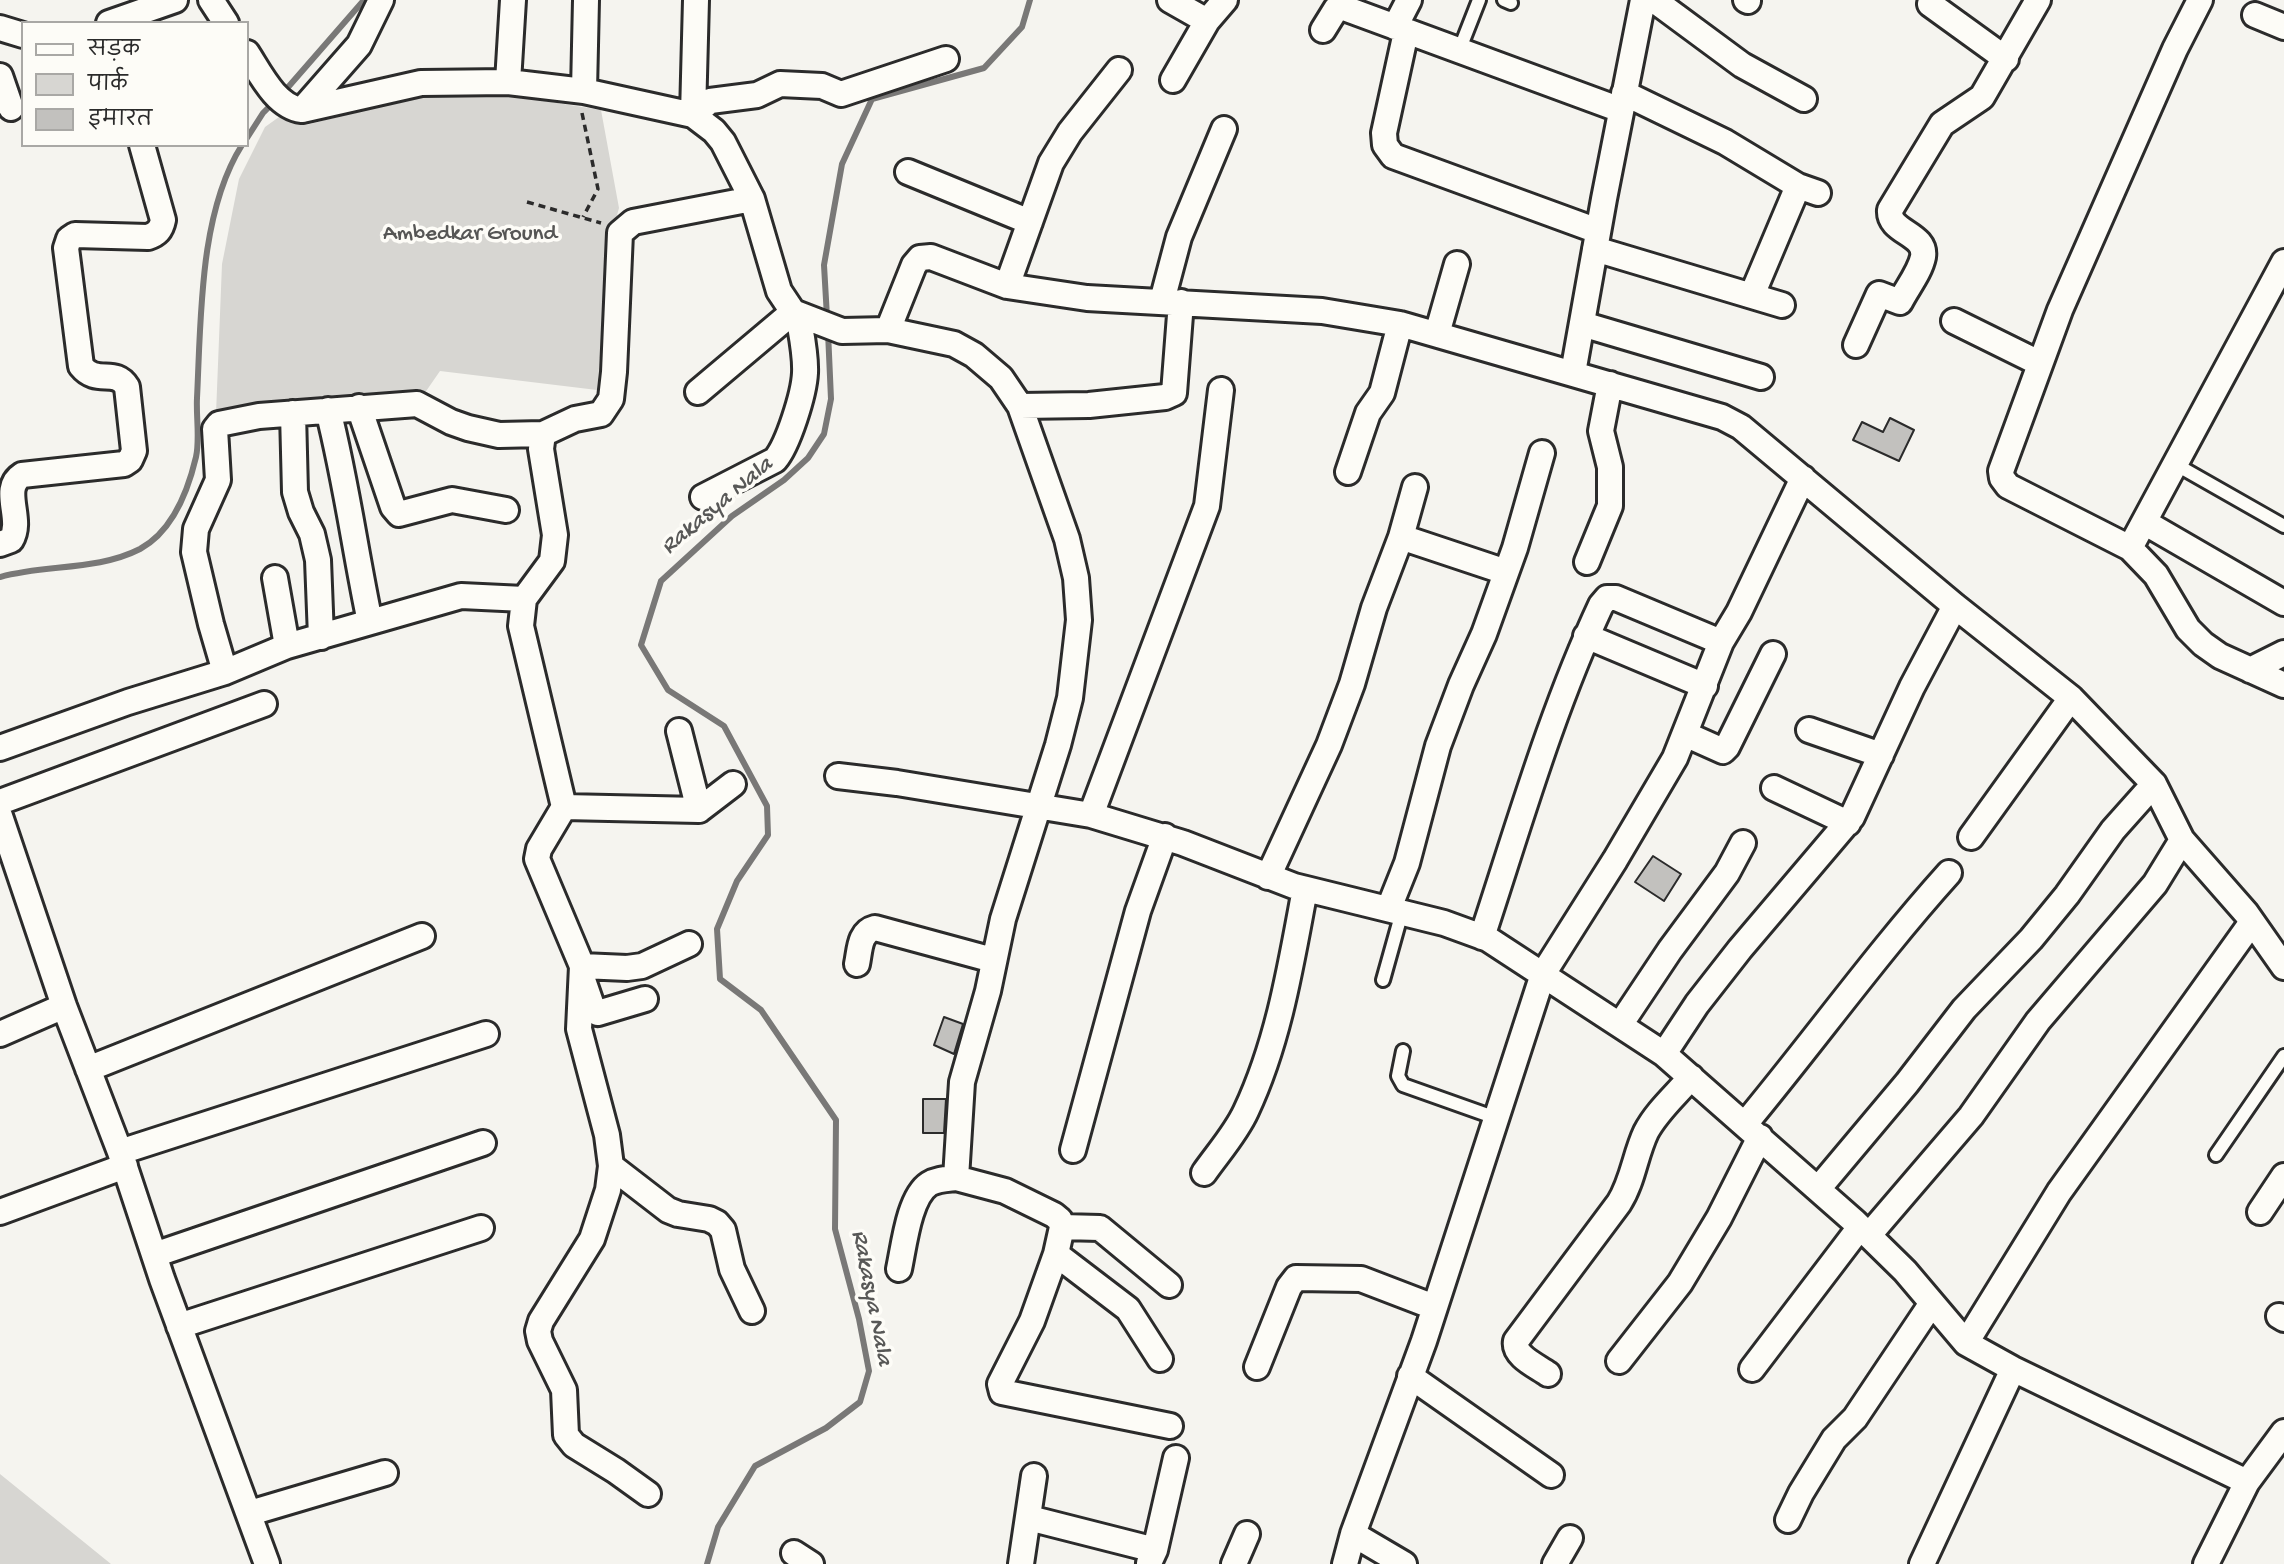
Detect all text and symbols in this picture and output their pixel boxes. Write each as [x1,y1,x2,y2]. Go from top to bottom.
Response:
legend [21,21,248,147]
text: सड़क [88,39,140,64]
text: पार्क [88,74,128,99]
text: इमारत [88,109,152,134]
park label: Ambedkar Ground [383,221,557,249]
water label: Rakasya Nala [656,452,780,562]
water label: Rakasya Nala [843,1228,897,1368]

